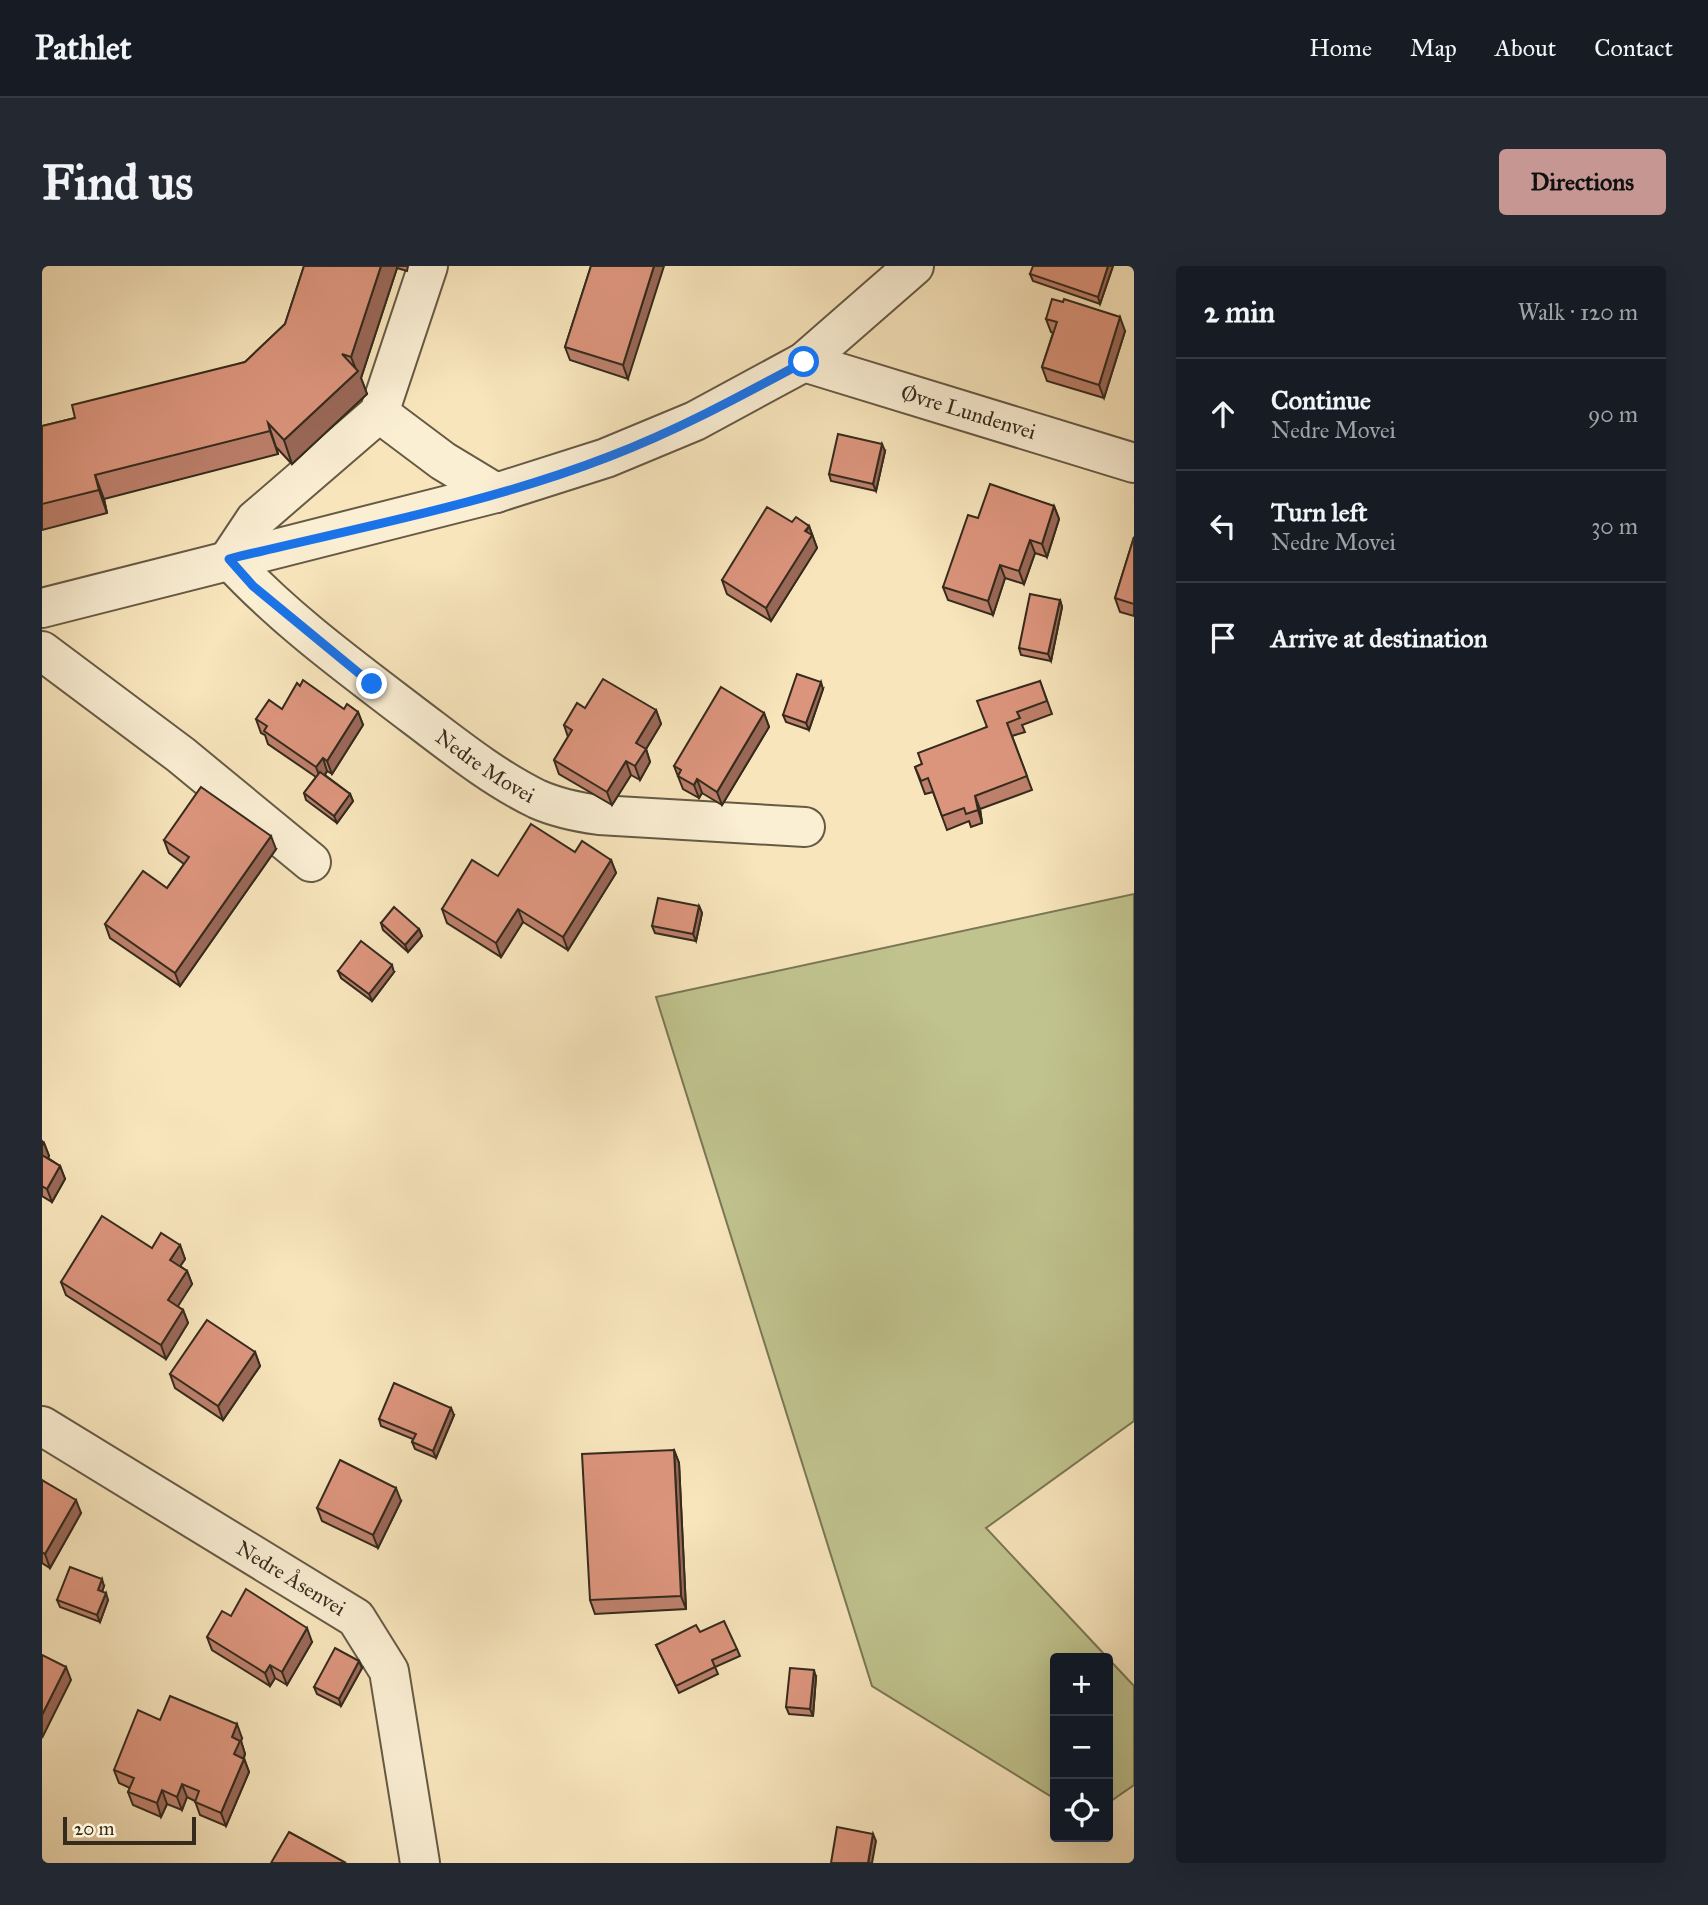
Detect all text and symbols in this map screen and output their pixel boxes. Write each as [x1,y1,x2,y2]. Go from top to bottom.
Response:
text: Pathlet [35,28,132,68]
text: Home [1309,33,1372,63]
text: Map [1410,33,1457,63]
text: About [1495,33,1556,63]
text: Contact [1594,33,1673,63]
button: Directions [1499,149,1666,215]
text: Find us [42,153,193,212]
text: 2 min [1204,294,1275,330]
text: Walk · 120 m [1518,298,1638,326]
route start [788,346,819,377]
street label: Øvre Lundenvei [898,379,1039,445]
text: Continue [1271,384,1371,416]
icon: ahead [1204,395,1242,433]
text: 90 m [1588,400,1638,428]
text: Nedre Movei [1271,416,1396,444]
text: Turn left [1271,496,1367,528]
icon: left [1204,507,1242,545]
text: 30 m [1591,512,1638,540]
text: Nedre Movei [1271,528,1396,556]
icon: arrive [1204,619,1242,657]
text: Arrive at destination [1271,622,1488,654]
route end [356,668,387,699]
street label: Nedre Movei [430,724,539,809]
street label: Nedre Åsenvei [232,1535,351,1622]
map controls [1050,1653,1113,1842]
button: + [1050,1653,1113,1716]
button: − [1050,1716,1113,1779]
button: locate [1050,1779,1113,1842]
scale bar [63,1814,196,1846]
text: 20 m [74,1817,115,1840]

